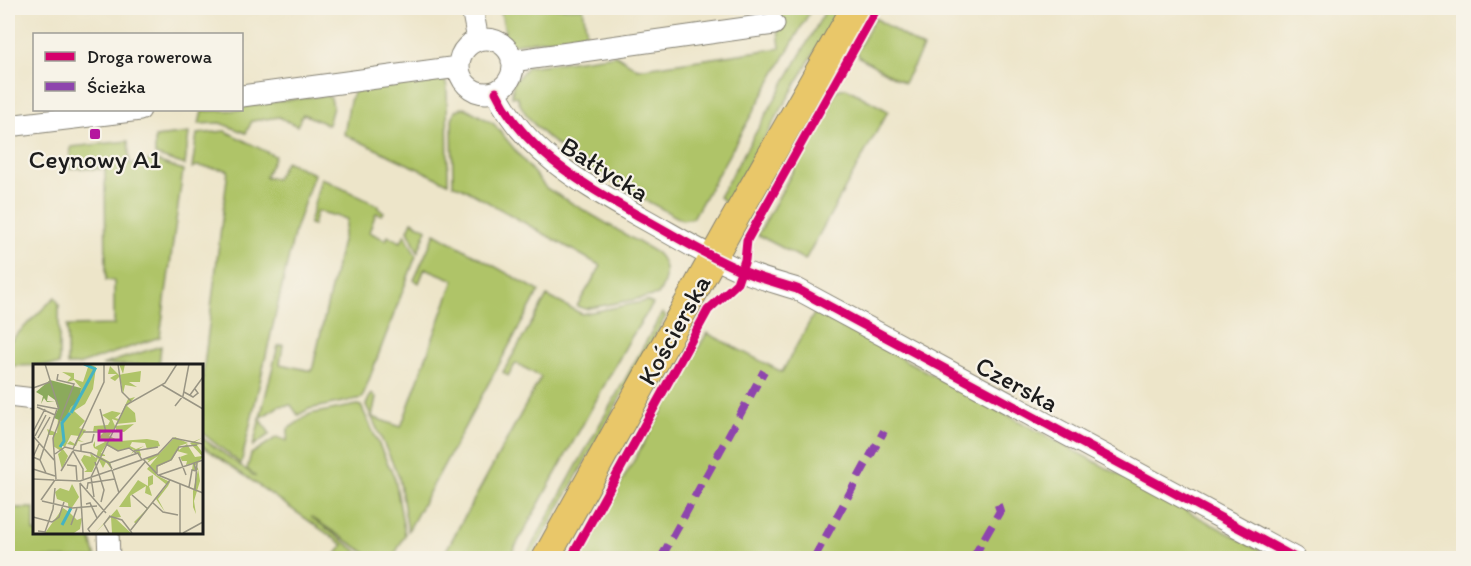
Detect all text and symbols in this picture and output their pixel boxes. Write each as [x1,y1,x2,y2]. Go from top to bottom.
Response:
legend [33,33,243,111]
text: Droga rowerowa [87,46,213,68]
text: Ścieżka [87,76,146,98]
marker: Ceynowy A1 [88,127,102,141]
street label: Bałtycka [555,129,655,209]
place label: Ceynowy A1 [29,143,161,175]
street label: Kościerska [631,269,718,391]
street label: Czerska [970,349,1064,419]
inset map [33,364,202,533]

